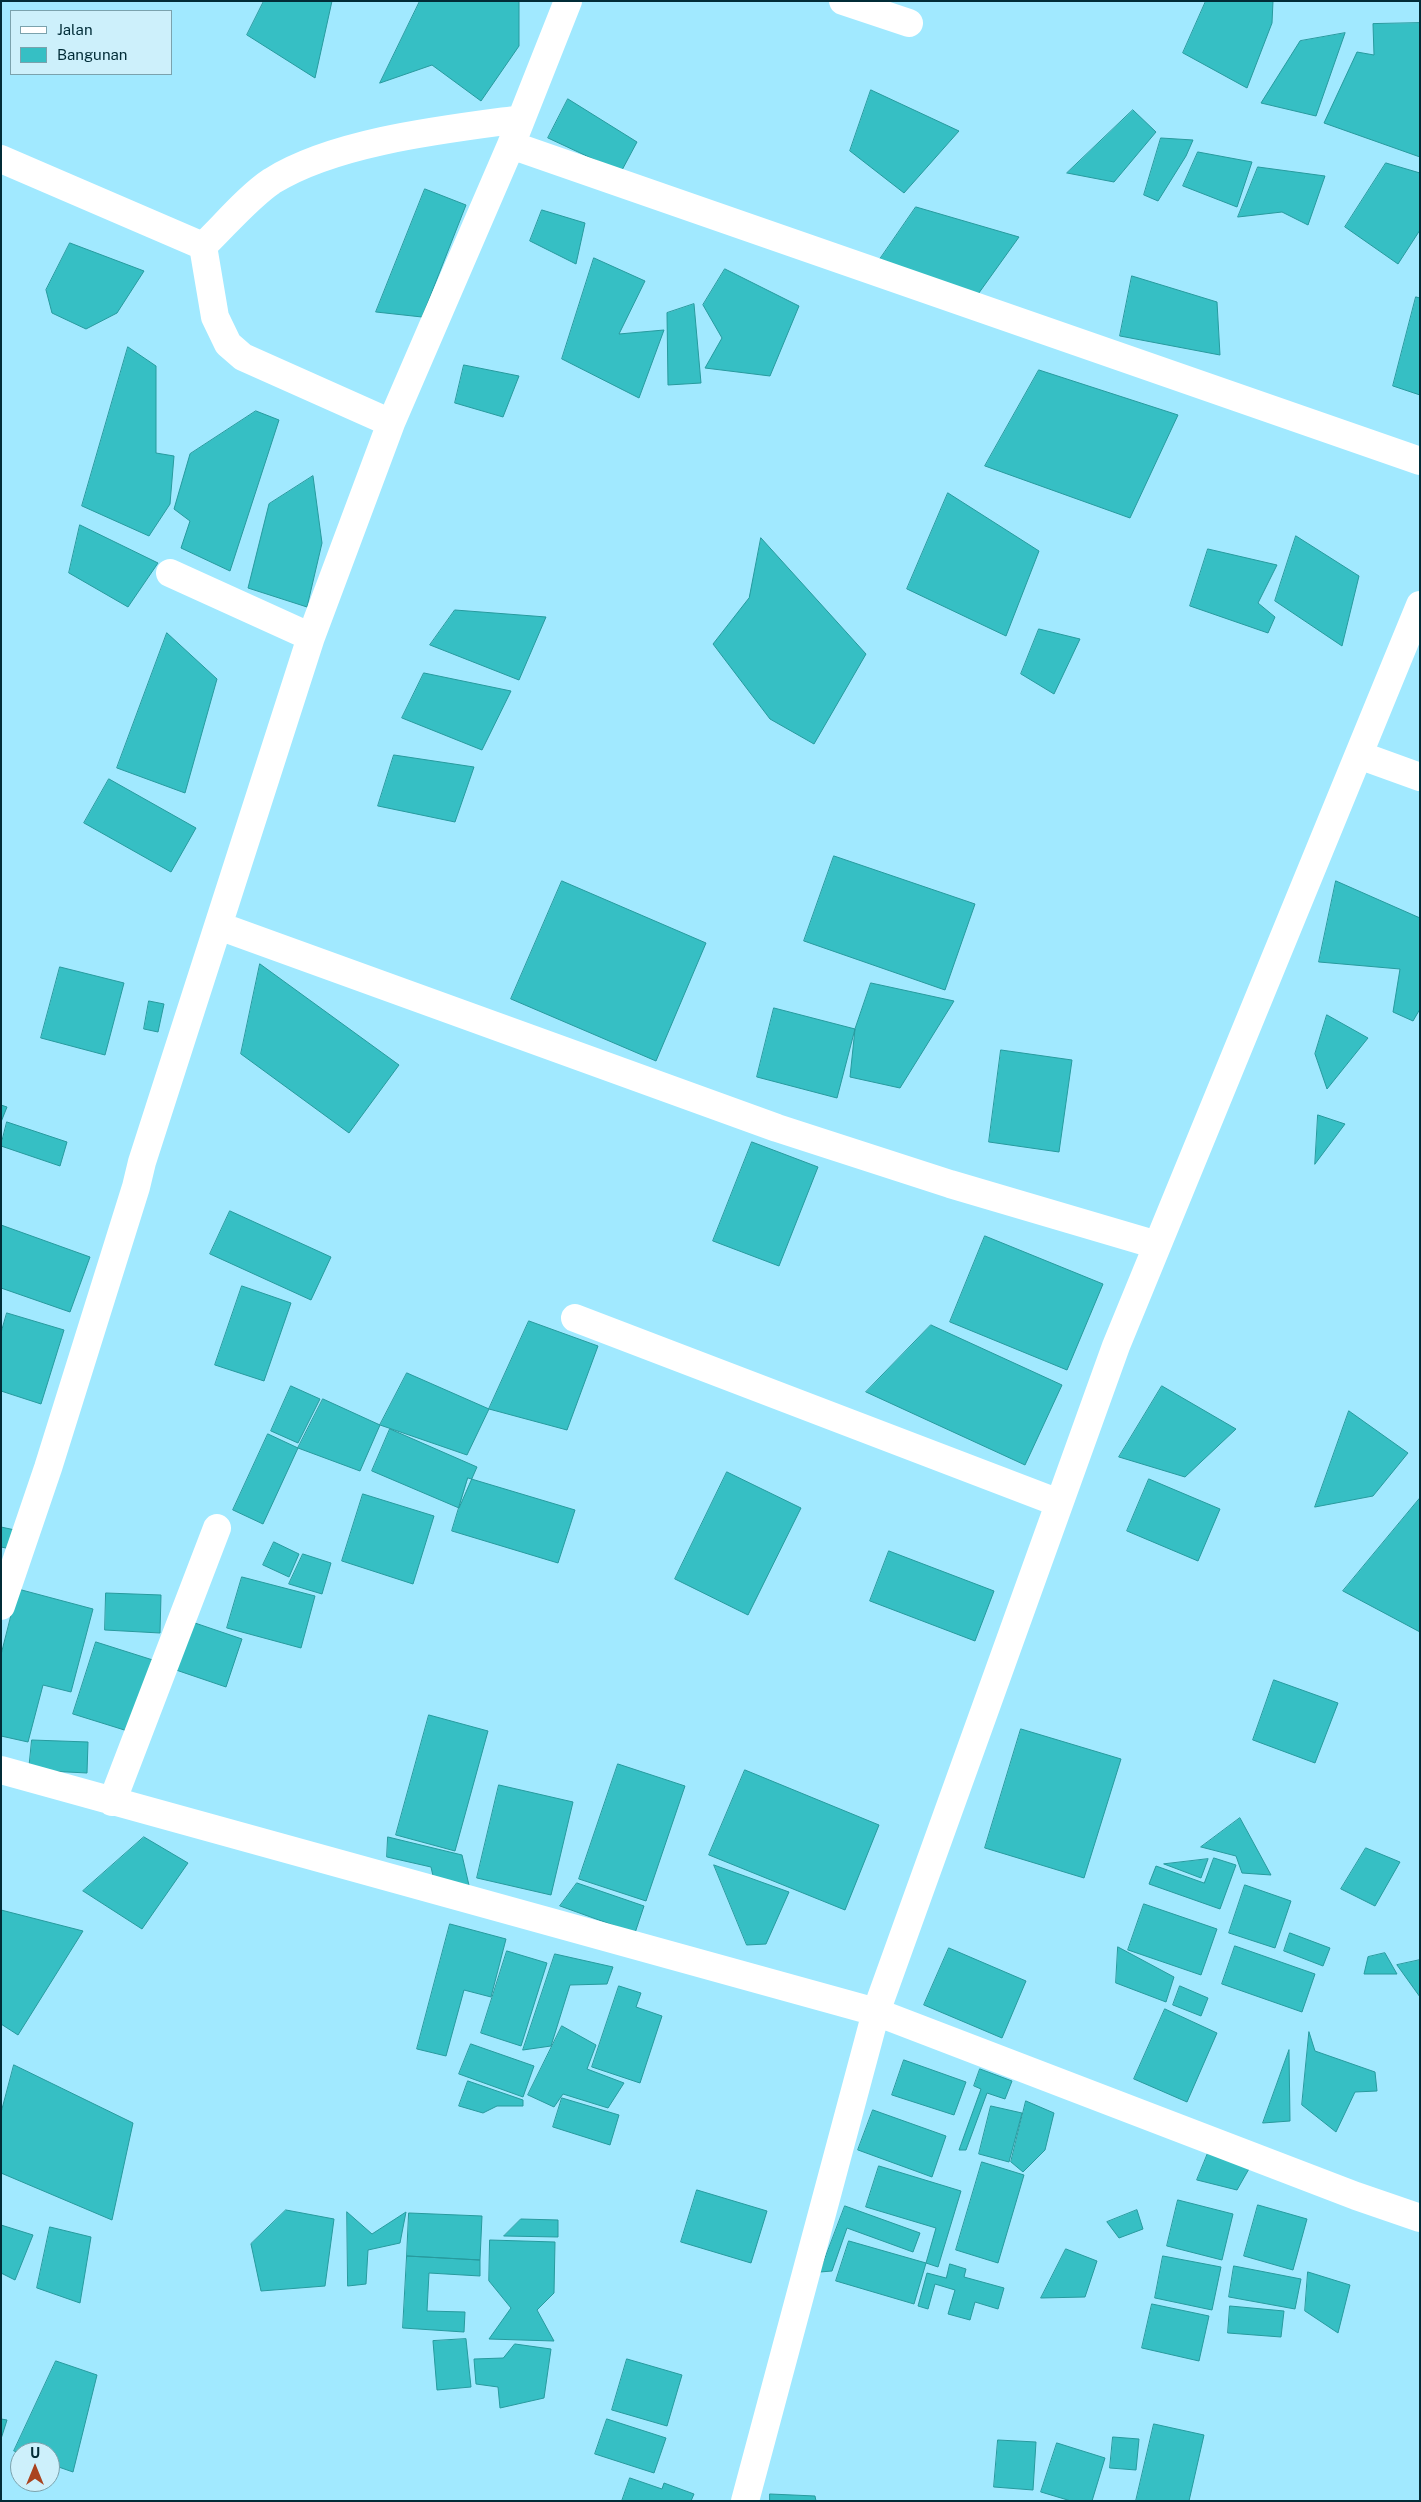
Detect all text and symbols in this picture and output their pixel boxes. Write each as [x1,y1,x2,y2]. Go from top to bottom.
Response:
legend [10,10,172,75]
text: Jalan [57,21,93,38]
text: Bangunan [57,46,128,63]
north arrow [10,2442,60,2492]
text: U [30,2445,40,2461]

